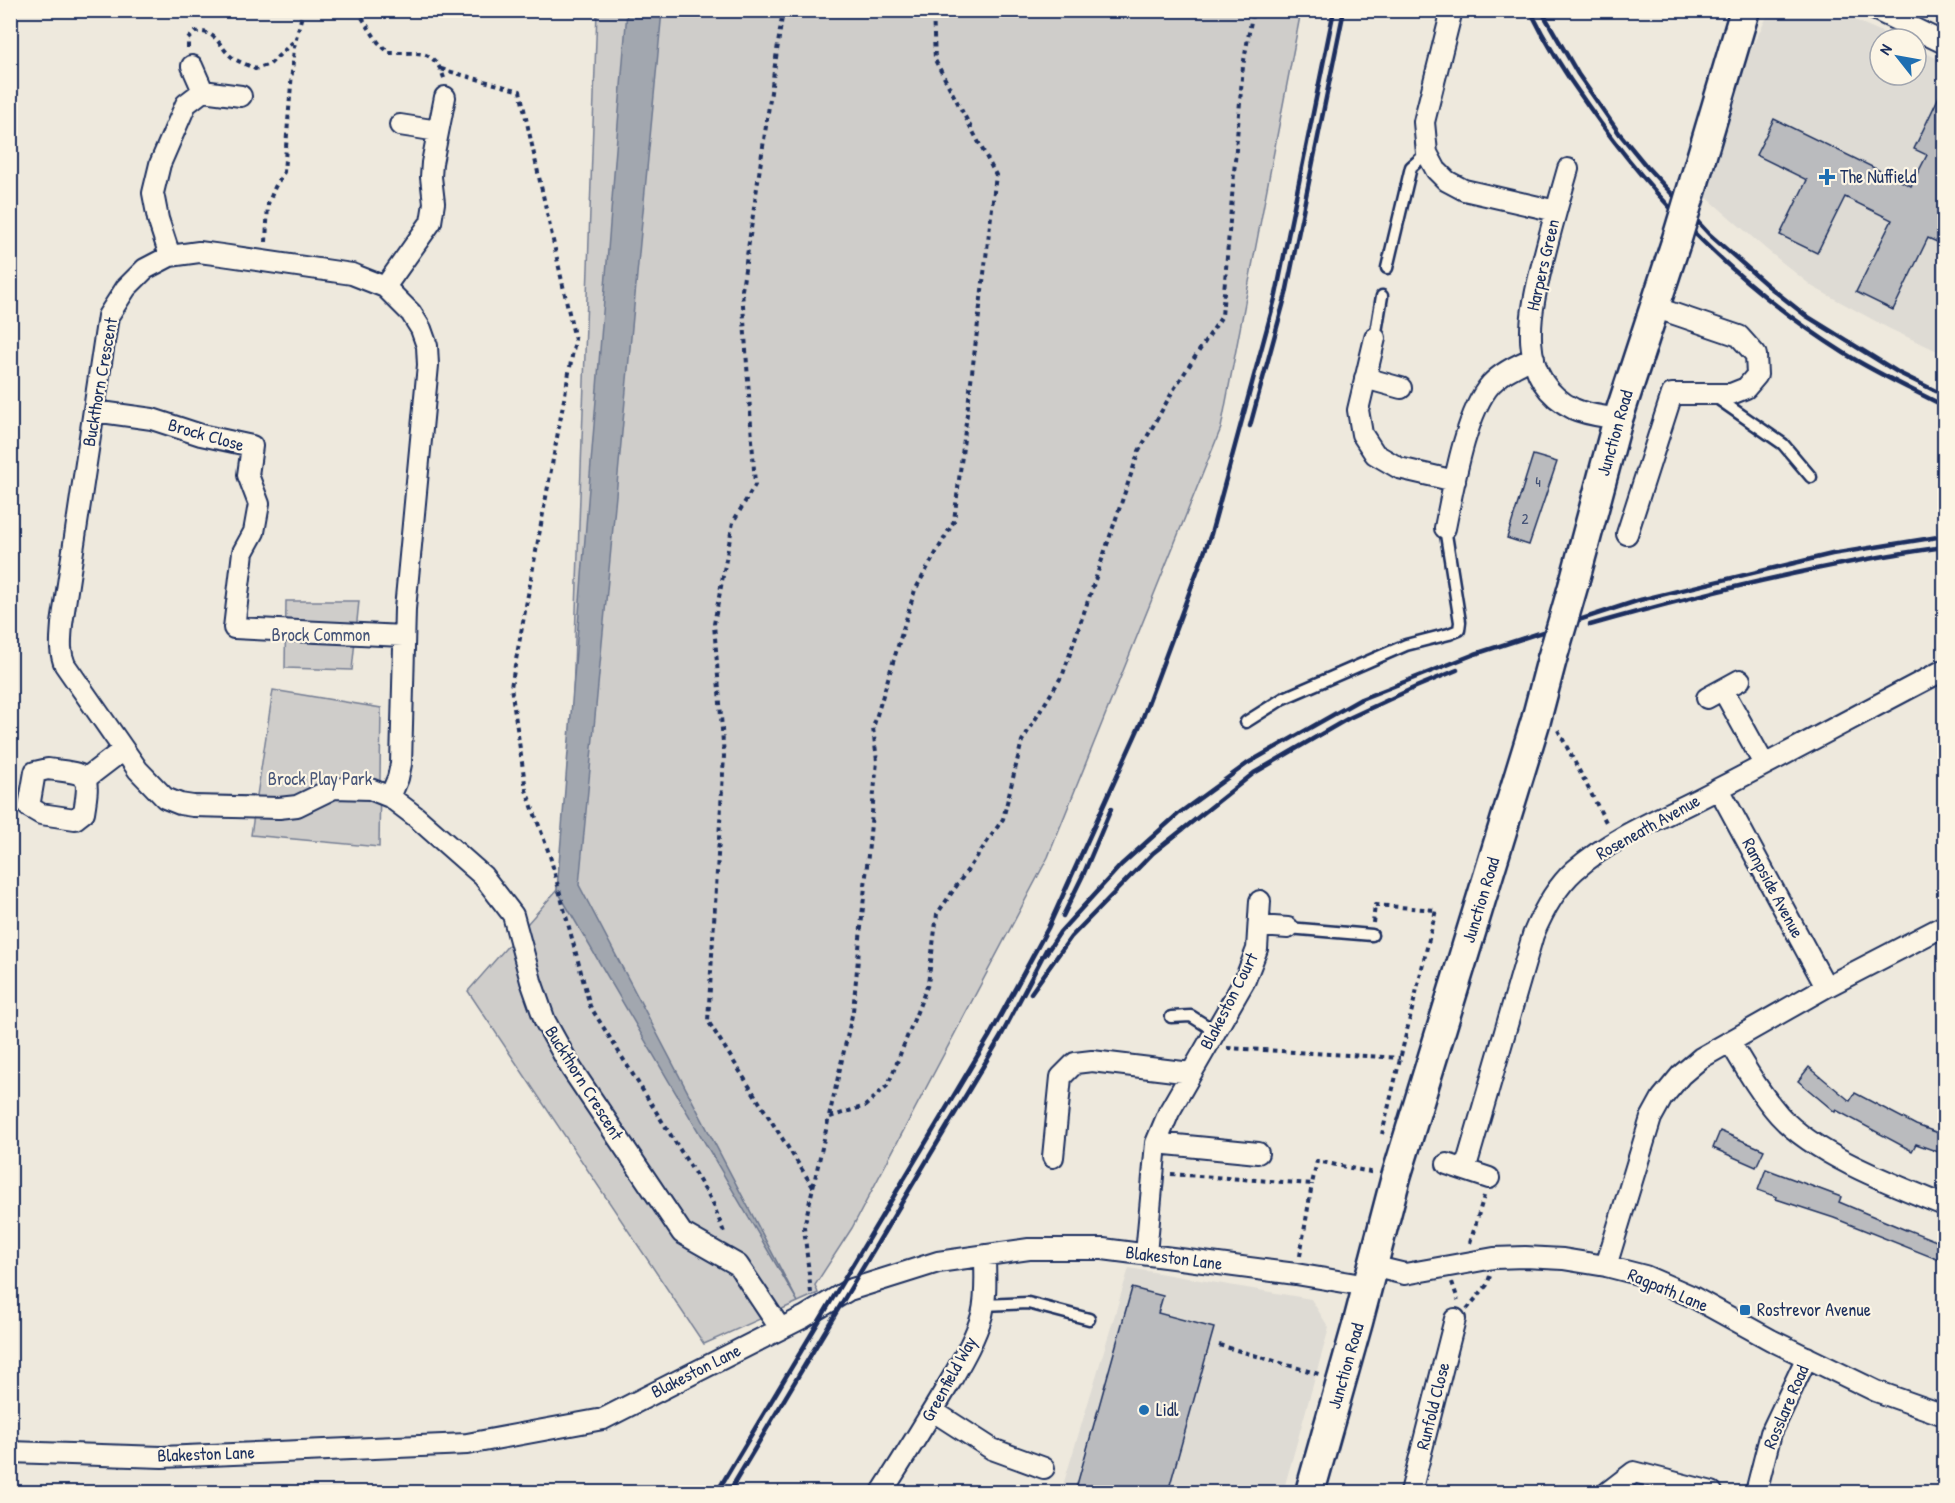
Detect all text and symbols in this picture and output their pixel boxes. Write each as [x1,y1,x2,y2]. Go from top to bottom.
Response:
north arrow [1868,27,1928,87]
text: N [1874,40,1897,59]
place label: The Nuffield [1840,164,1917,189]
marker: The Nuffield [1818,168,1836,186]
street label: Harpers Green [1520,217,1565,313]
street label: Buckthorn Crescent [76,315,123,448]
street label: Junction Road [1590,387,1639,479]
street label: Brock Close [165,412,247,457]
house number: 4 [1535,471,1541,492]
house number: 2 [1521,508,1529,529]
park label: Brock Common [272,622,370,647]
park label: Brock Play Park [268,766,373,791]
street label: Roseneath Avenue [1591,788,1704,865]
street label: Rampside Avenue [1737,833,1810,942]
street label: Junction Road [1456,854,1505,946]
street label: Blakeston Court [1193,947,1264,1054]
street label: Buckthorn Crescent [539,1021,630,1145]
street label: Blakeston Lane [1124,1239,1224,1276]
street label: Ragpath Lane [1624,1261,1712,1318]
place label: Rostrevor Avenue [1757,1297,1871,1322]
marker: Rostrevor Avenue [1738,1303,1752,1317]
street label: Junction Road [1321,1320,1370,1412]
street label: Greenfield Way [915,1331,982,1426]
street label: Blakeston Lane [647,1337,745,1404]
street label: Runfold Close [1410,1360,1455,1452]
street label: Rosslare Road [1757,1361,1814,1453]
place label: Lidl [1156,1397,1179,1422]
marker: Lidl [1137,1403,1151,1417]
street label: Blakeston Lane [157,1439,255,1468]

